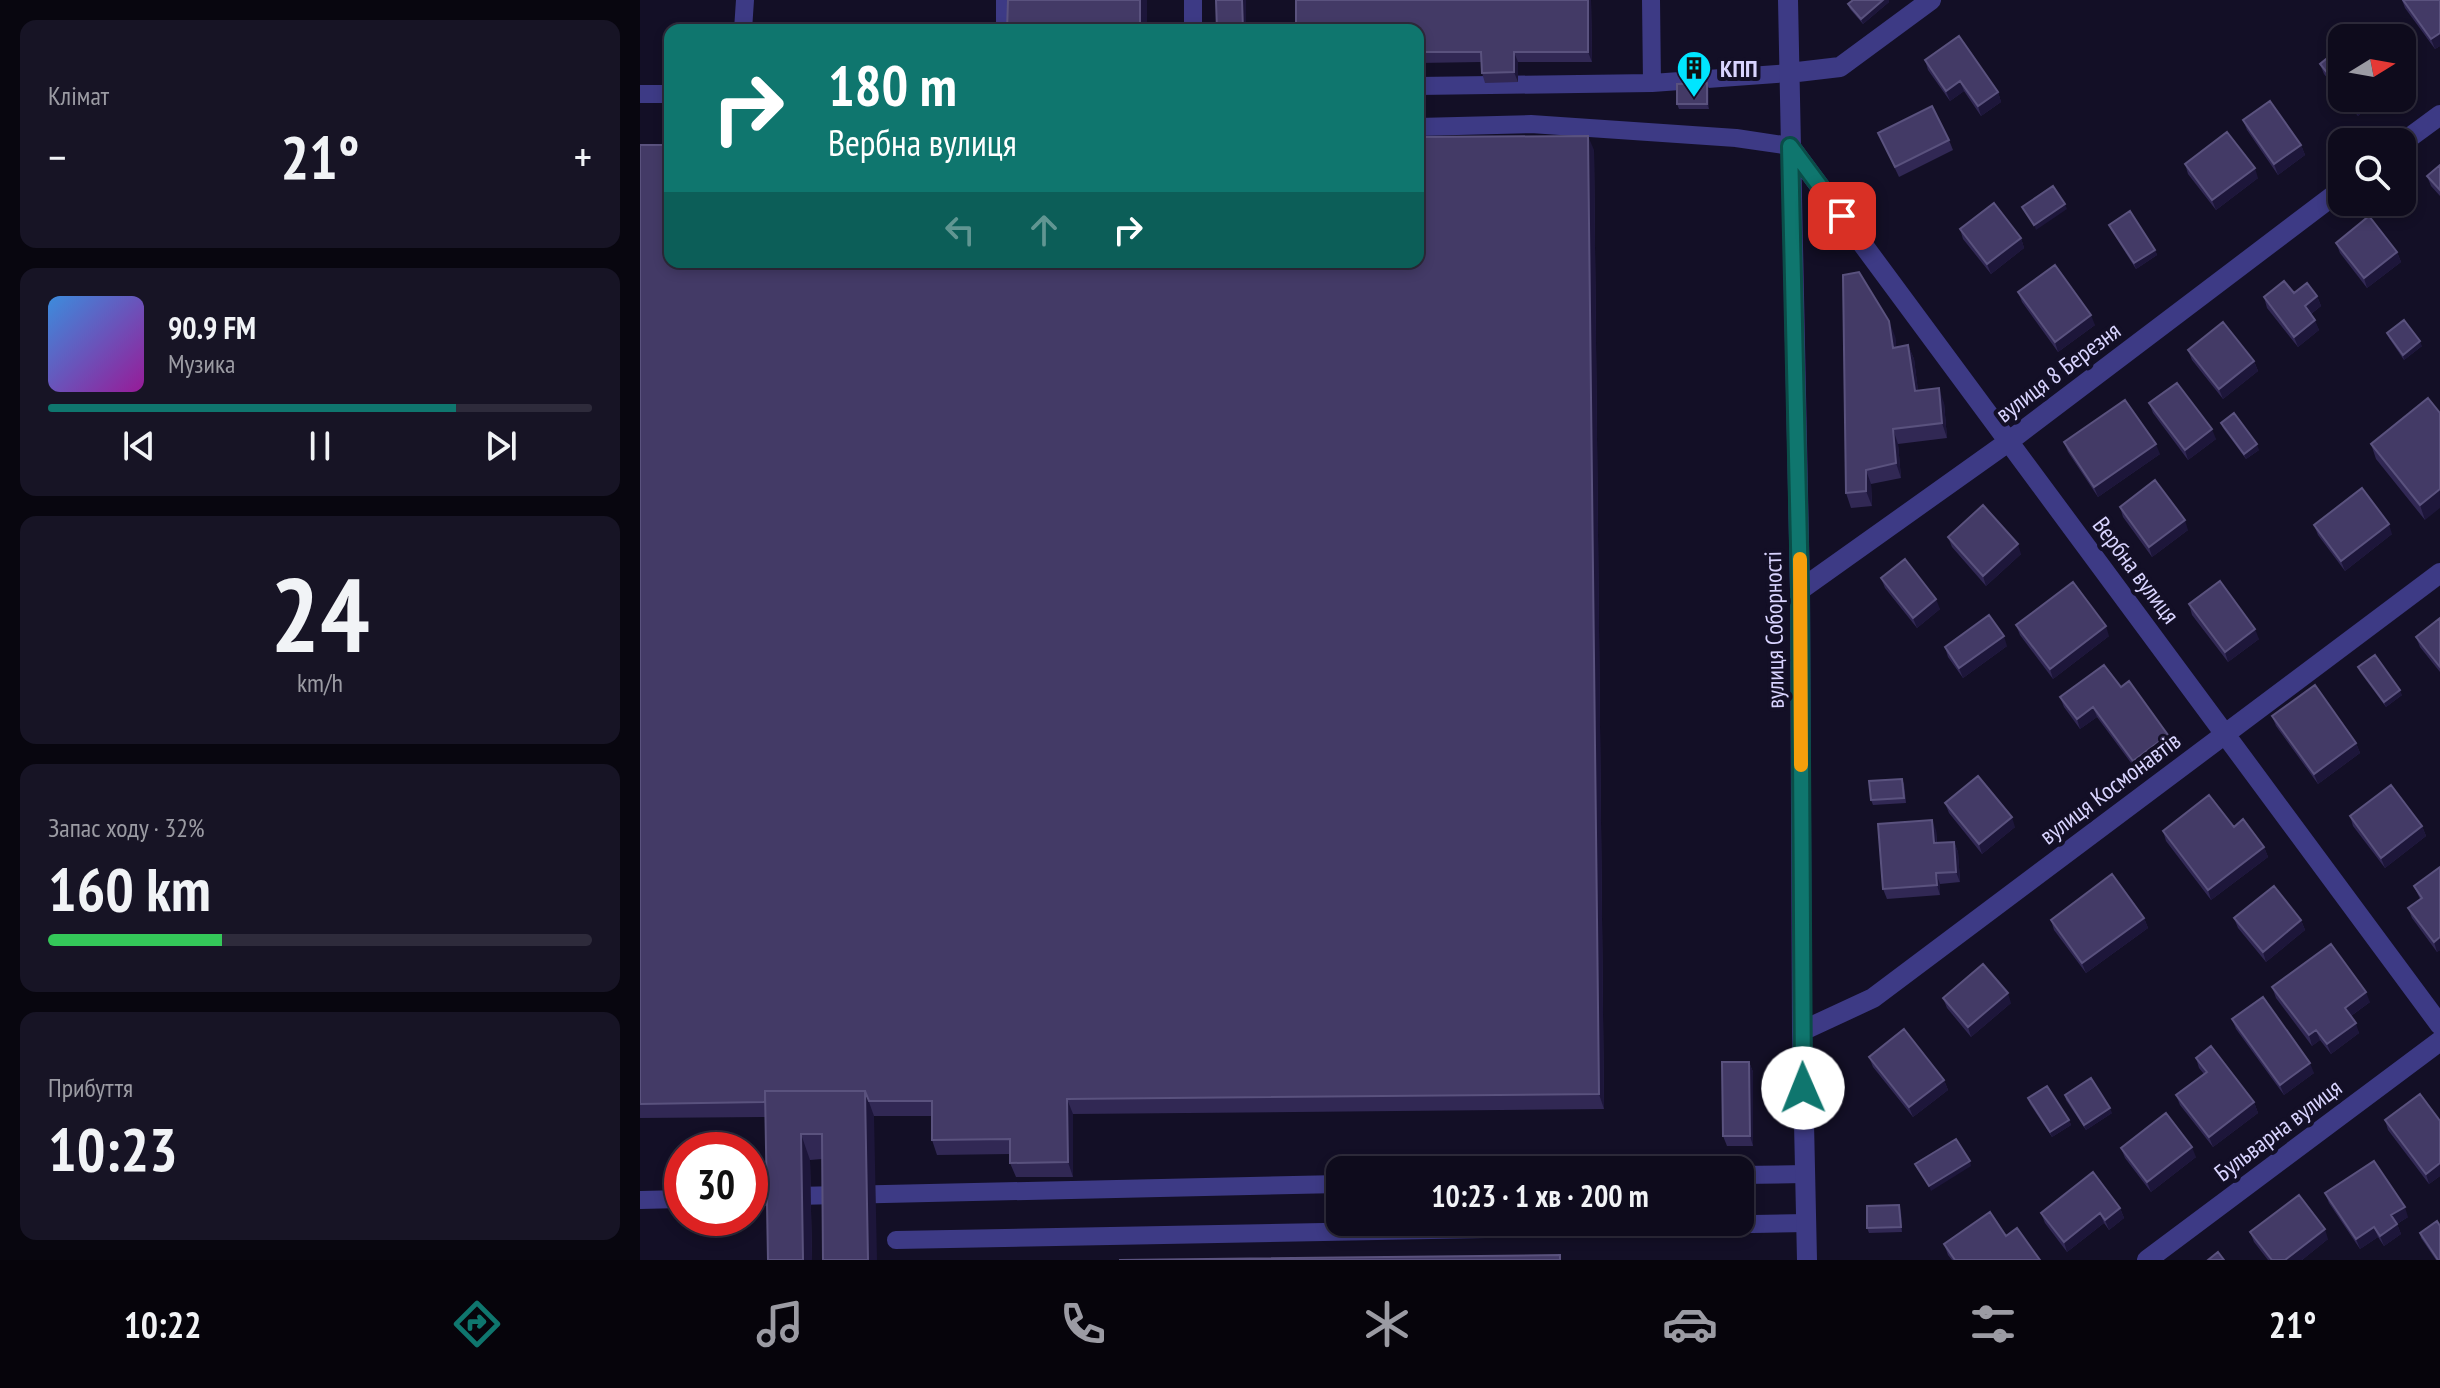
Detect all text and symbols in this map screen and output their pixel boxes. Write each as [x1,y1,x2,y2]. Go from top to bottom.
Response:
north arrow [2328,24,2416,112]
map controls [2328,24,2416,216]
text: 180 m [828,49,957,121]
building icon: КПП [1675,49,1713,99]
place label: КПП [1720,53,1758,84]
icon: right [696,56,800,160]
text: Клімат [48,79,109,112]
text: 21° [280,118,360,196]
text: Вербна вулиця [828,119,1017,166]
text: − [48,128,66,185]
text: + [574,128,592,185]
button: search [2328,128,2416,216]
pin [1808,182,1876,250]
icon: arrive [1820,194,1864,238]
icon: left [938,208,982,252]
icon: ahead [1022,208,1066,252]
icon: right [1106,208,1150,252]
text: 90.9 FM [168,308,256,347]
street label: вулиця 8 Березня [1989,315,2127,429]
text: Музика [168,347,235,380]
icon: previous [117,424,161,468]
icon: pause [298,424,342,468]
icon: next [479,424,523,468]
street label: Вербна вулиця [2086,510,2186,630]
text: 24 [270,546,370,681]
street label: вулиця Соборності [1757,551,1791,709]
text: km/h [297,666,343,699]
street label: вулиця Космонавтів [2033,725,2187,851]
text: Запас ходу · 32% [48,811,205,844]
text: 160 km [48,850,211,928]
position arrow [1761,1046,1845,1130]
text: Прибуття [48,1071,133,1104]
street label: Бульварна вулиця [2208,1072,2348,1188]
text: 10:23 [48,1110,178,1188]
speed limit sign: 30 [664,1132,768,1236]
text: 10:23 · 1 хв · 200 m [1431,1176,1649,1215]
icon: directions [449,1296,505,1352]
icon: music [752,1296,808,1352]
icon: phone [1055,1296,1111,1352]
icon: climate [1359,1296,1415,1352]
icon: car [1662,1296,1718,1352]
icon: filters [1965,1296,2021,1352]
text: 10:22 [124,1301,202,1348]
text: 21° [2269,1301,2316,1348]

